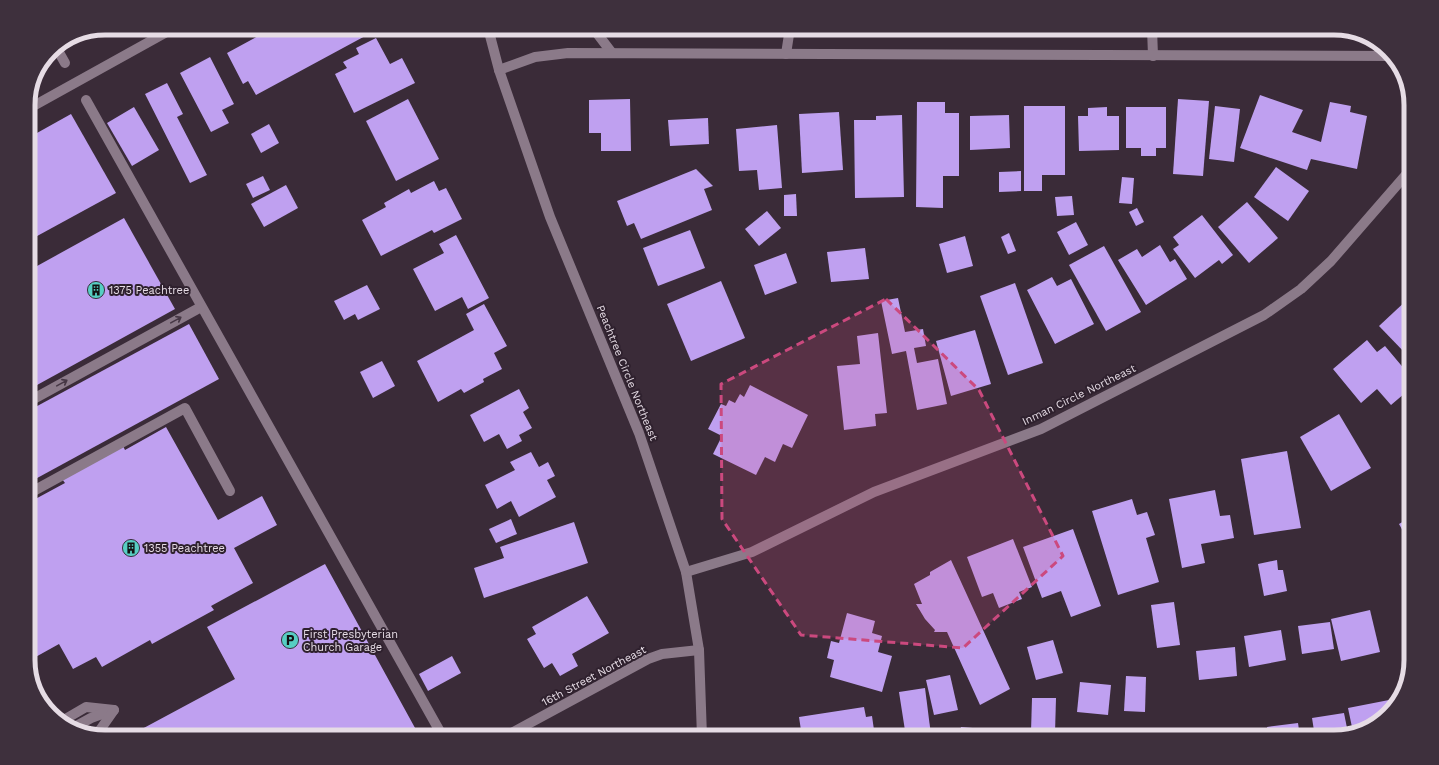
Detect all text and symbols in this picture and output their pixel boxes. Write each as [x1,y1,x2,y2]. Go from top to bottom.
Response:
building icon: 1375 Peachtree [86,280,106,300]
place label: 1375 Peachtree [109,284,189,297]
street label: Peachtree Circle Northeast [594,303,660,443]
one-way arrow [170,316,182,324]
street label: Inman Circle Northeast [1020,362,1138,428]
one-way arrow [56,379,68,386]
building icon: 1355 Peachtree [121,538,141,558]
place label: 1355 Peachtree [144,542,225,555]
place label: First Presbyterian Church Garage [303,628,398,654]
parking icon: First Presbyterian Church Garage [280,630,300,650]
street label: 16th Street Northeast [540,643,649,709]

